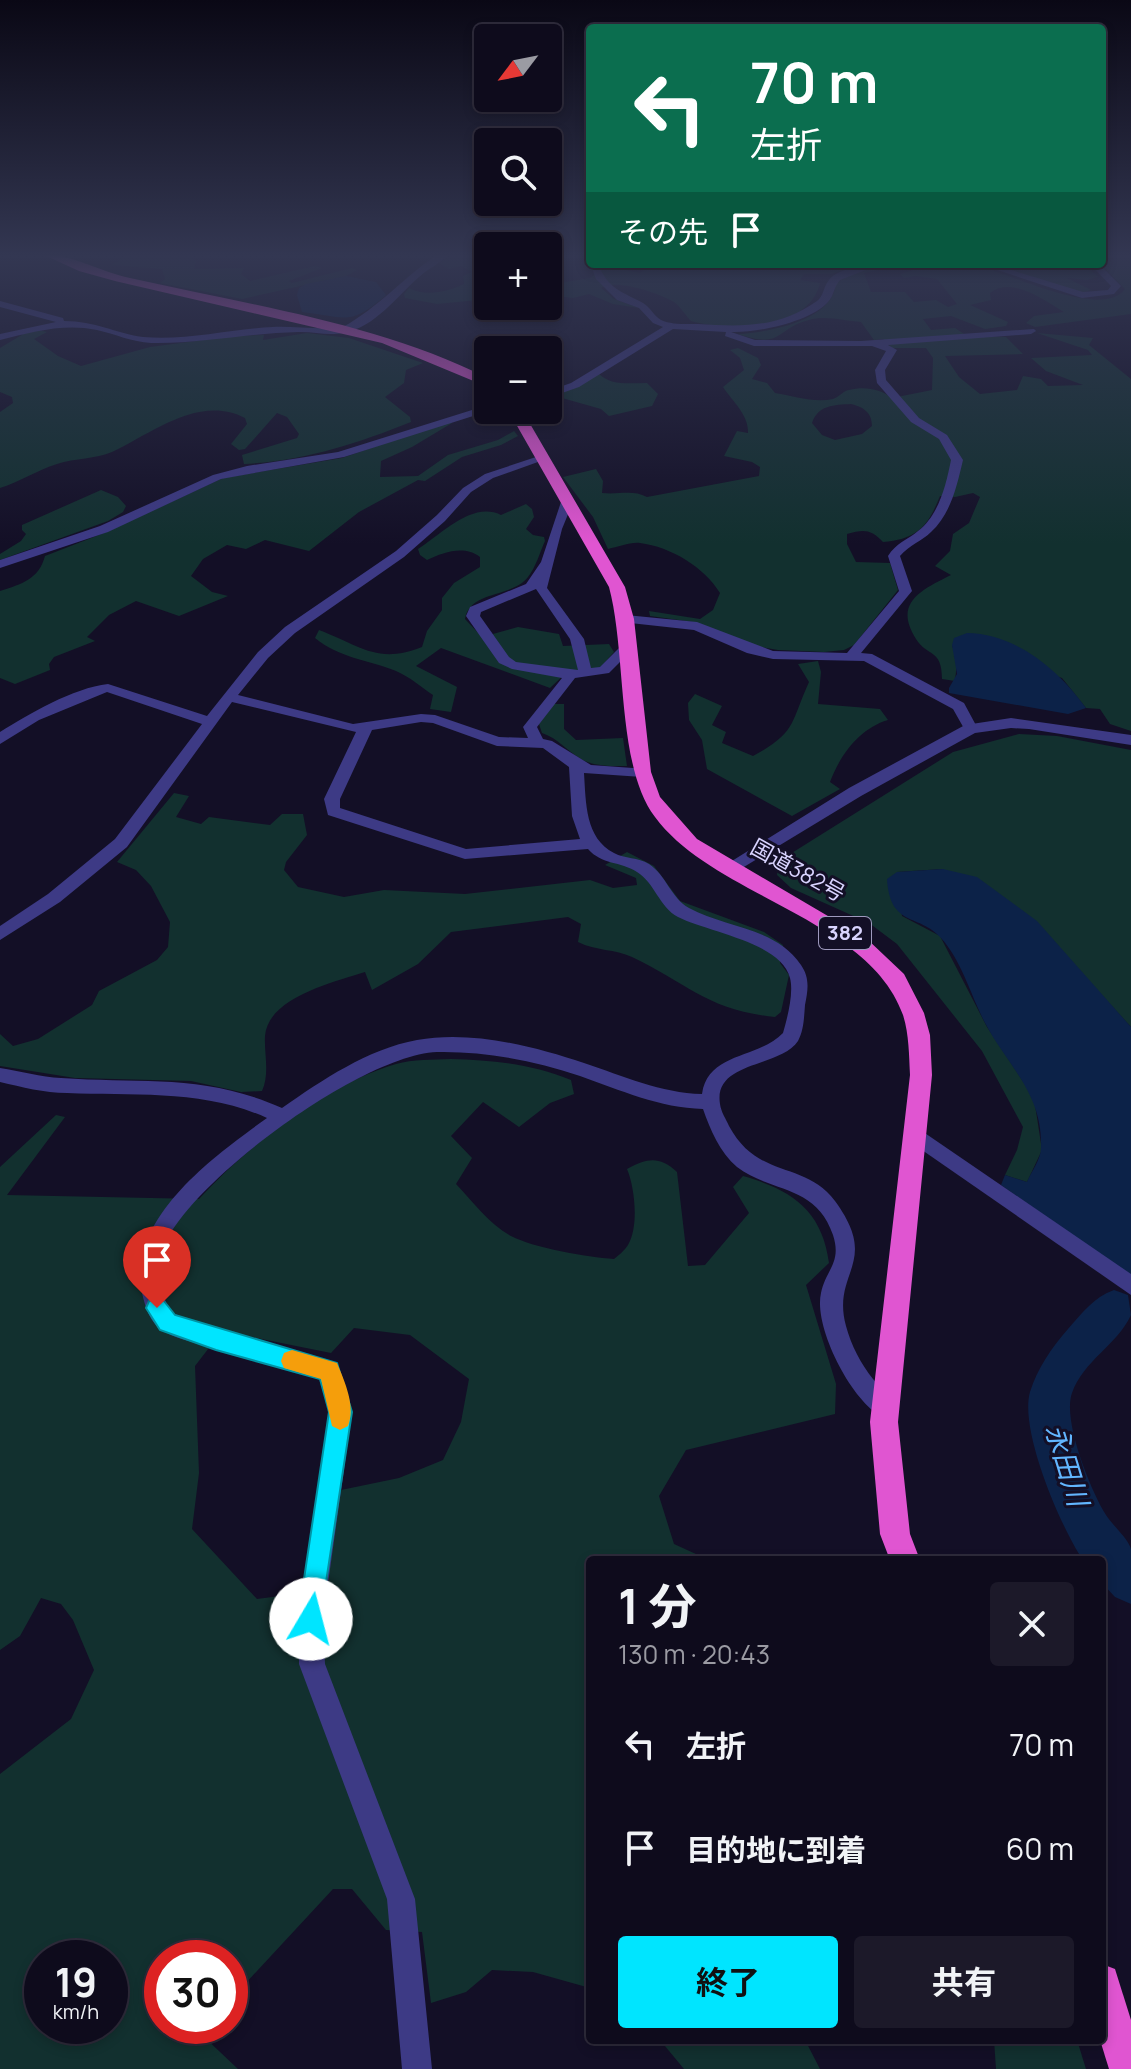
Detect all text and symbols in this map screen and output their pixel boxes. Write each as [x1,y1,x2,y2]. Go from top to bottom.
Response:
north arrow [474,24,562,112]
map controls [474,24,562,424]
text: 70 m [750,43,878,120]
icon: left [618,56,722,160]
text: 左折 [750,120,822,169]
button: search [474,128,562,216]
icon: arrive [724,208,768,252]
text: その先 [618,211,708,252]
button: + [474,232,562,320]
button: − [474,336,562,424]
street label: 国道382号 [745,832,851,908]
road number: 382 [819,917,871,949]
pin [123,1226,191,1308]
icon: arrive [135,1238,179,1282]
water label: 永田川 [1038,1419,1099,1513]
text: 1 分 [618,1573,697,1638]
position arrow [269,1577,353,1661]
button: close [990,1582,1074,1666]
text: 130 m · 20:43 [618,1636,770,1672]
icon: left [618,1722,662,1766]
text: 70 m [1009,1724,1074,1765]
text: 左折 [686,1725,746,1766]
icon: arrive [618,1826,662,1870]
text: 60 m [1006,1828,1074,1869]
text: 目的地に到着 [686,1829,866,1870]
button: 終了 [618,1936,838,2028]
button: 共有 [854,1936,1074,2028]
speed limit sign: 30 [144,1940,248,2044]
text: 19 [55,1954,97,2009]
text: km/h [53,1998,99,2025]

